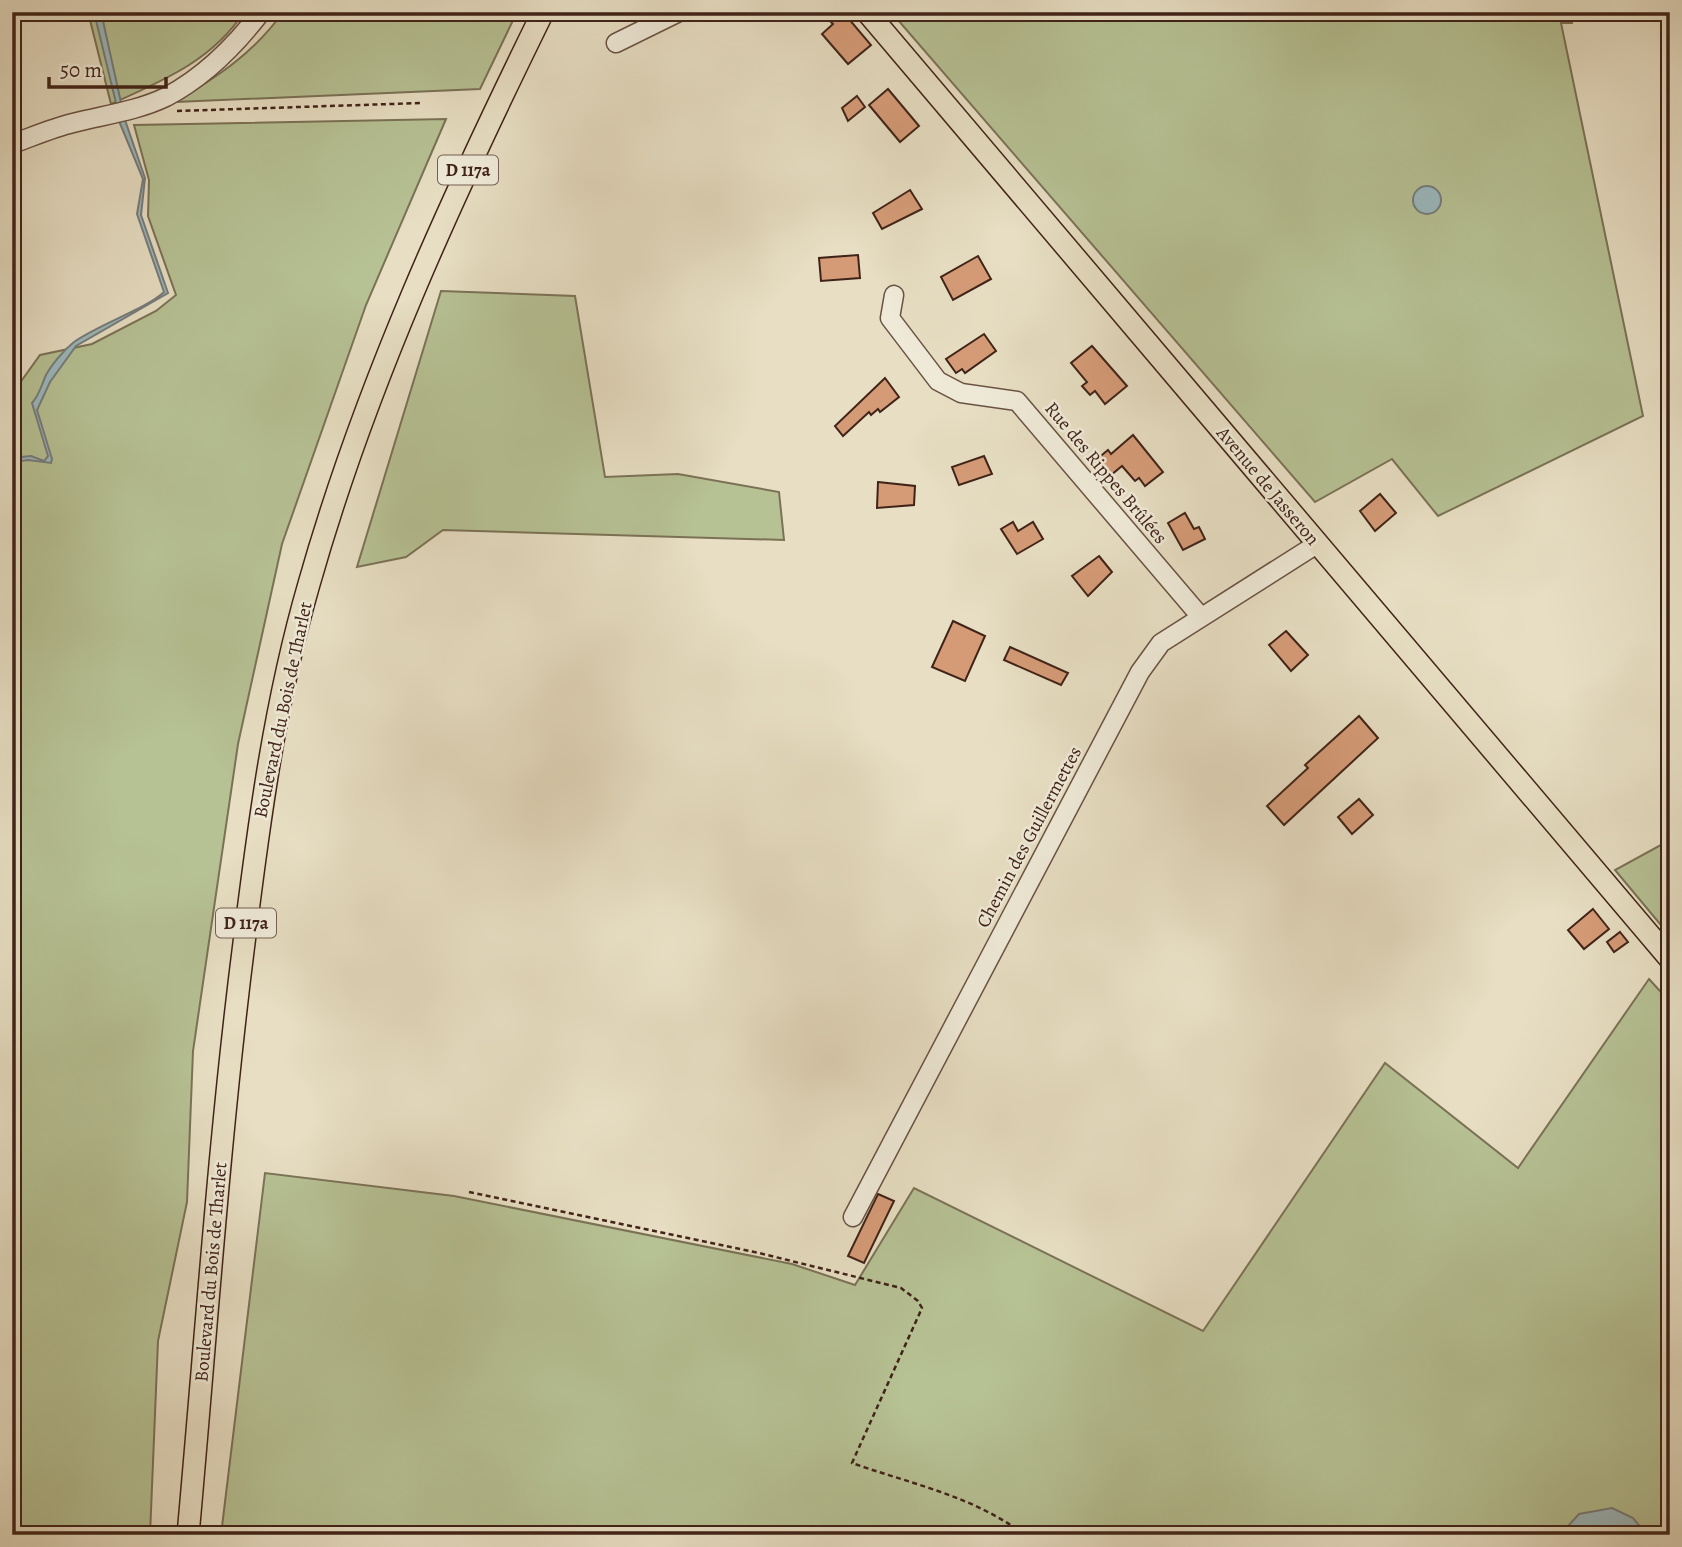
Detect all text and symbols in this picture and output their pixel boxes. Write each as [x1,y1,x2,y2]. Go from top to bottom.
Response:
scale bar [49,46,166,90]
text: 50 m [60,56,102,84]
road number: D 117a [438,155,498,184]
street label: Rue des Rippes Brûlées [1039,396,1173,550]
street label: Avenue de Jasseron [1210,420,1326,551]
street label: Boulevard du Bois de Tharlet [247,599,319,821]
street label: Chemin des Guillermettes [970,742,1088,932]
road number: D 117a [216,908,276,938]
street label: Boulevard du Bois de Tharlet [188,1161,234,1383]

